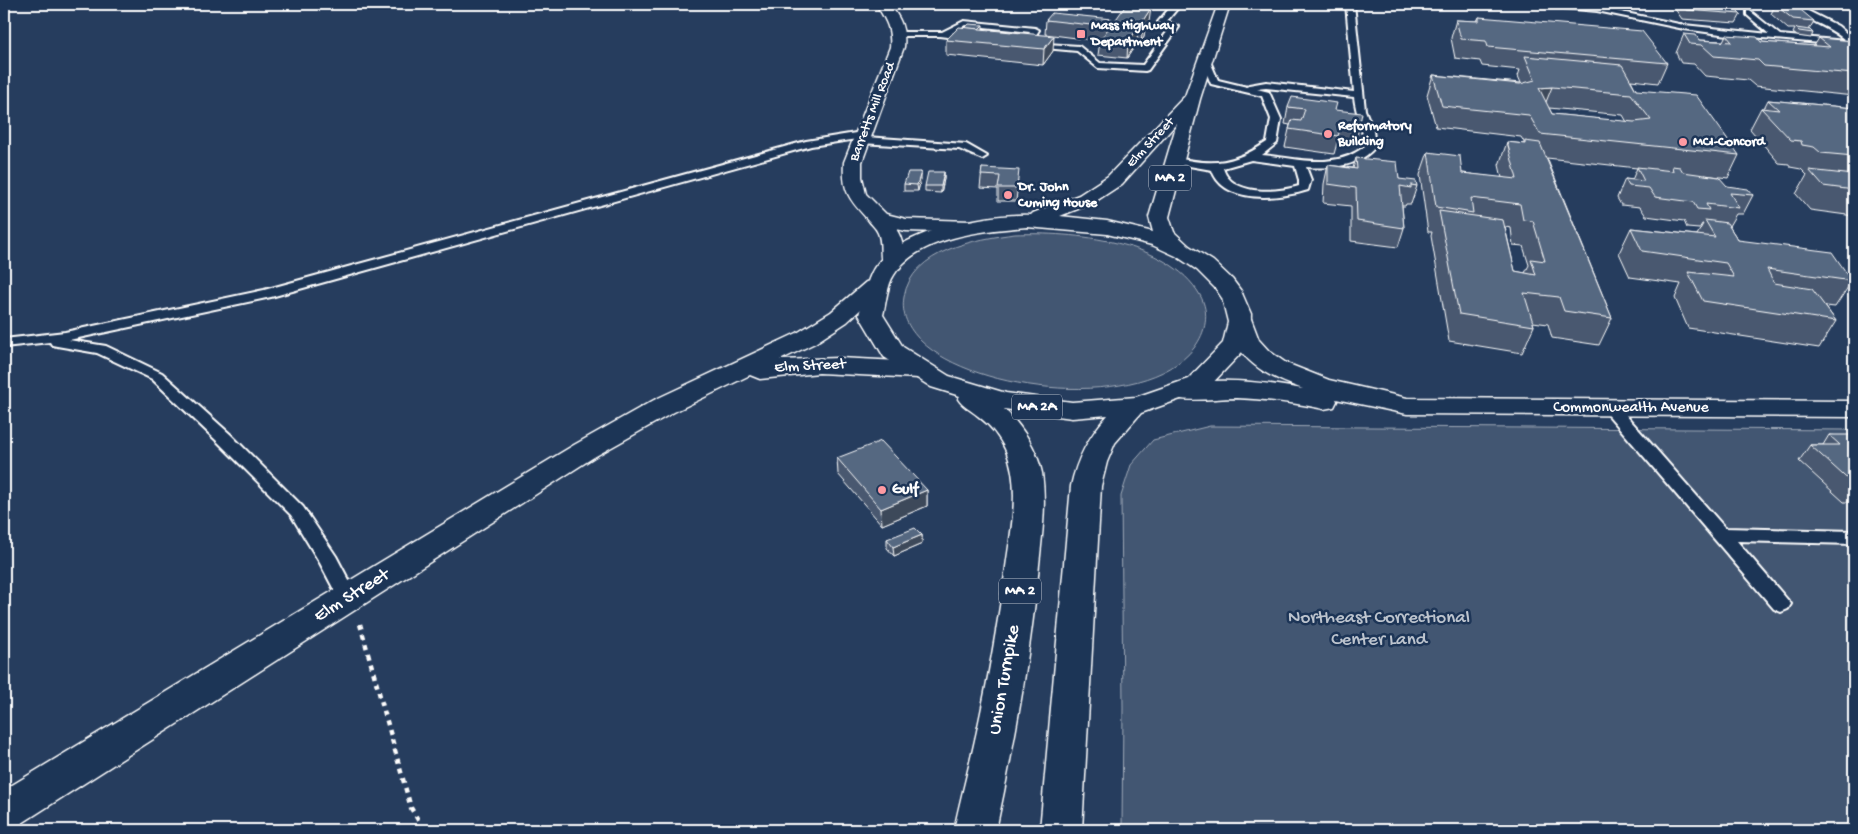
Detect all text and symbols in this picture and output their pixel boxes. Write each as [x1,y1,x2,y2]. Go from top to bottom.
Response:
place label: Mass Highway Department [1089,18,1174,51]
marker: Mass Highway Department [1075,28,1087,40]
street label: Barretts Mill Road [846,58,900,165]
street label: Elm Street [1124,113,1179,172]
place label: Reformatory Building [1337,118,1412,151]
marker: Reformatory Building [1322,128,1334,140]
place label: MCI-Concord [1693,134,1767,151]
marker: MCI-Concord [1677,136,1689,148]
road number: MA 2 [1149,166,1191,190]
place label: Dr. John Cuming House [1016,179,1098,212]
marker: Dr. John Cuming House [1002,189,1014,201]
street label: Elm Street [774,356,848,378]
road number: MA 2A [1012,394,1062,420]
street label: Commonwealth Avenue [1553,399,1710,418]
place label: Gulf [892,480,920,500]
marker: Gulf [876,484,888,496]
street label: Elm Street [310,563,396,628]
road number: MA 2 [999,578,1041,604]
park label: Northeast Correctional Center Land [1288,607,1470,652]
street label: Union Turnpike [984,623,1026,737]

